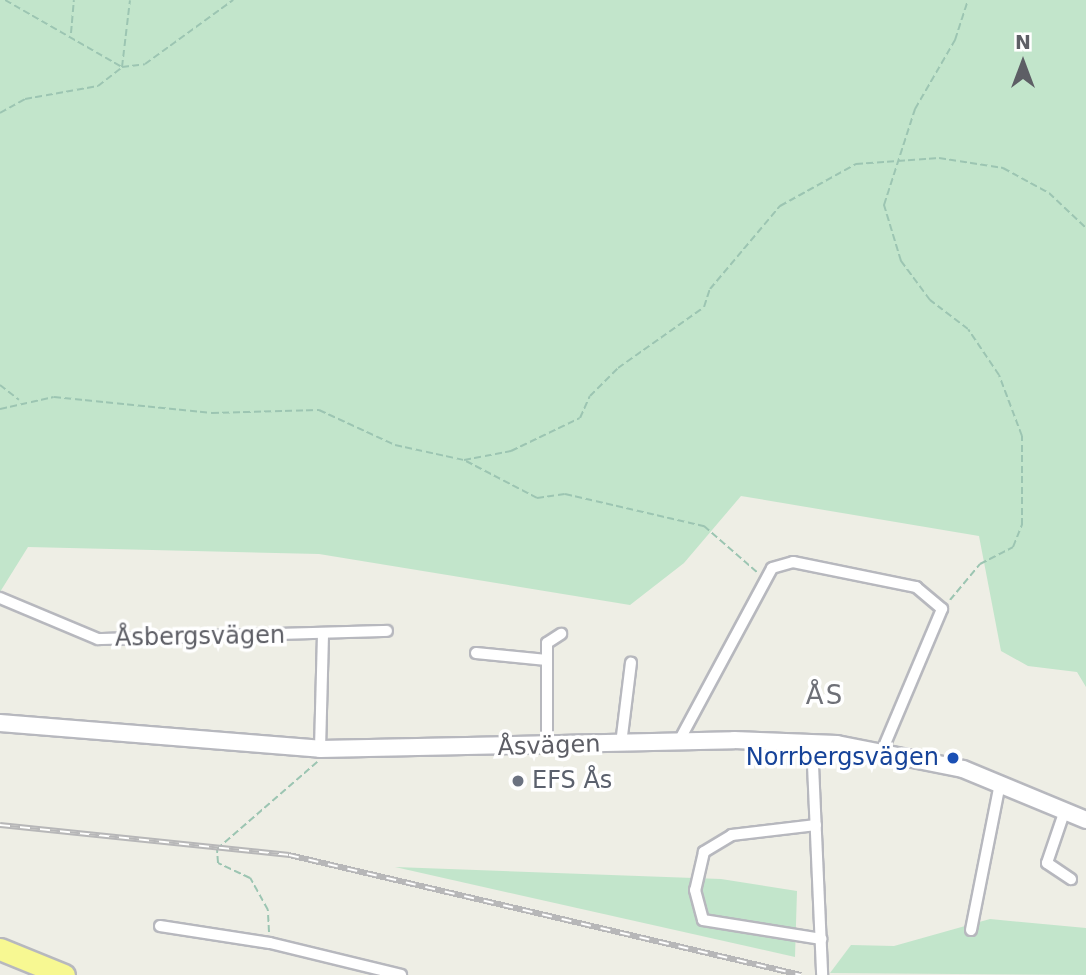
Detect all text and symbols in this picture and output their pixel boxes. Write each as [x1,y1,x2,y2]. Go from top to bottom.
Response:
north arrow [988,28,1058,98]
text: N [1015,31,1031,53]
street label: Åsbergsvägen [115,621,285,653]
district label: ÅS [806,680,844,712]
street label: Åsvägen [497,730,601,762]
place label: Norrbergsvägen [746,744,939,772]
marker: Norrbergsvägen [945,750,961,766]
place label: EFS Ås [532,767,612,795]
marker: EFS Ås [510,773,526,789]

